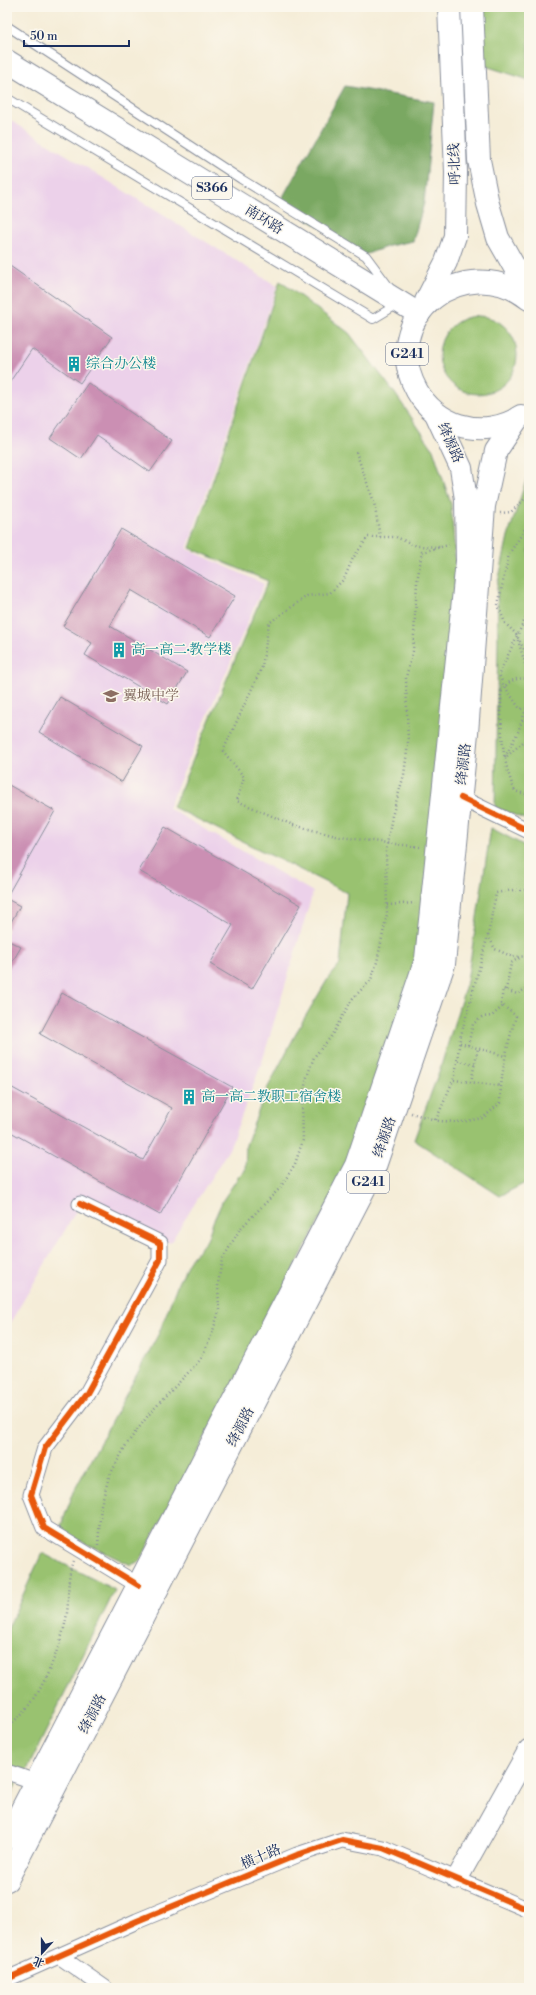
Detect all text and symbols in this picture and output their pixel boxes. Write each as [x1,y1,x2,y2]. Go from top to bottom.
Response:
scale bar [24,22,129,48]
text: 50 m [30,29,58,44]
street label: 呼北线 [445,143,465,185]
road number: S366 [192,177,232,199]
street label: 南环路 [241,201,287,239]
road number: G241 [386,343,428,365]
building icon: 综合办公楼 [65,355,83,373]
place label: 综合办公楼 [86,355,156,373]
street label: 绛源路 [433,420,467,466]
building icon: 高一高二·教学楼 [110,641,128,659]
place label: 高一高二·教学楼 [131,641,231,659]
school or university icon: 翼城中学 [102,687,120,705]
place label: 翼城中学 [123,687,179,705]
street label: 绛源路 [453,742,475,786]
building icon: 高一高二教职工宿舍楼 [180,1088,198,1106]
place label: 高一高二教职工宿舍楼 [201,1088,341,1106]
street label: 绛源路 [370,1114,400,1160]
road number: G241 [347,1171,389,1193]
street label: 绛源路 [223,1404,259,1450]
street label: 绛源路 [75,1691,111,1737]
street label: 横十路 [238,1841,284,1873]
north arrow [22,1933,62,1973]
text: 北 [31,1953,46,1970]

